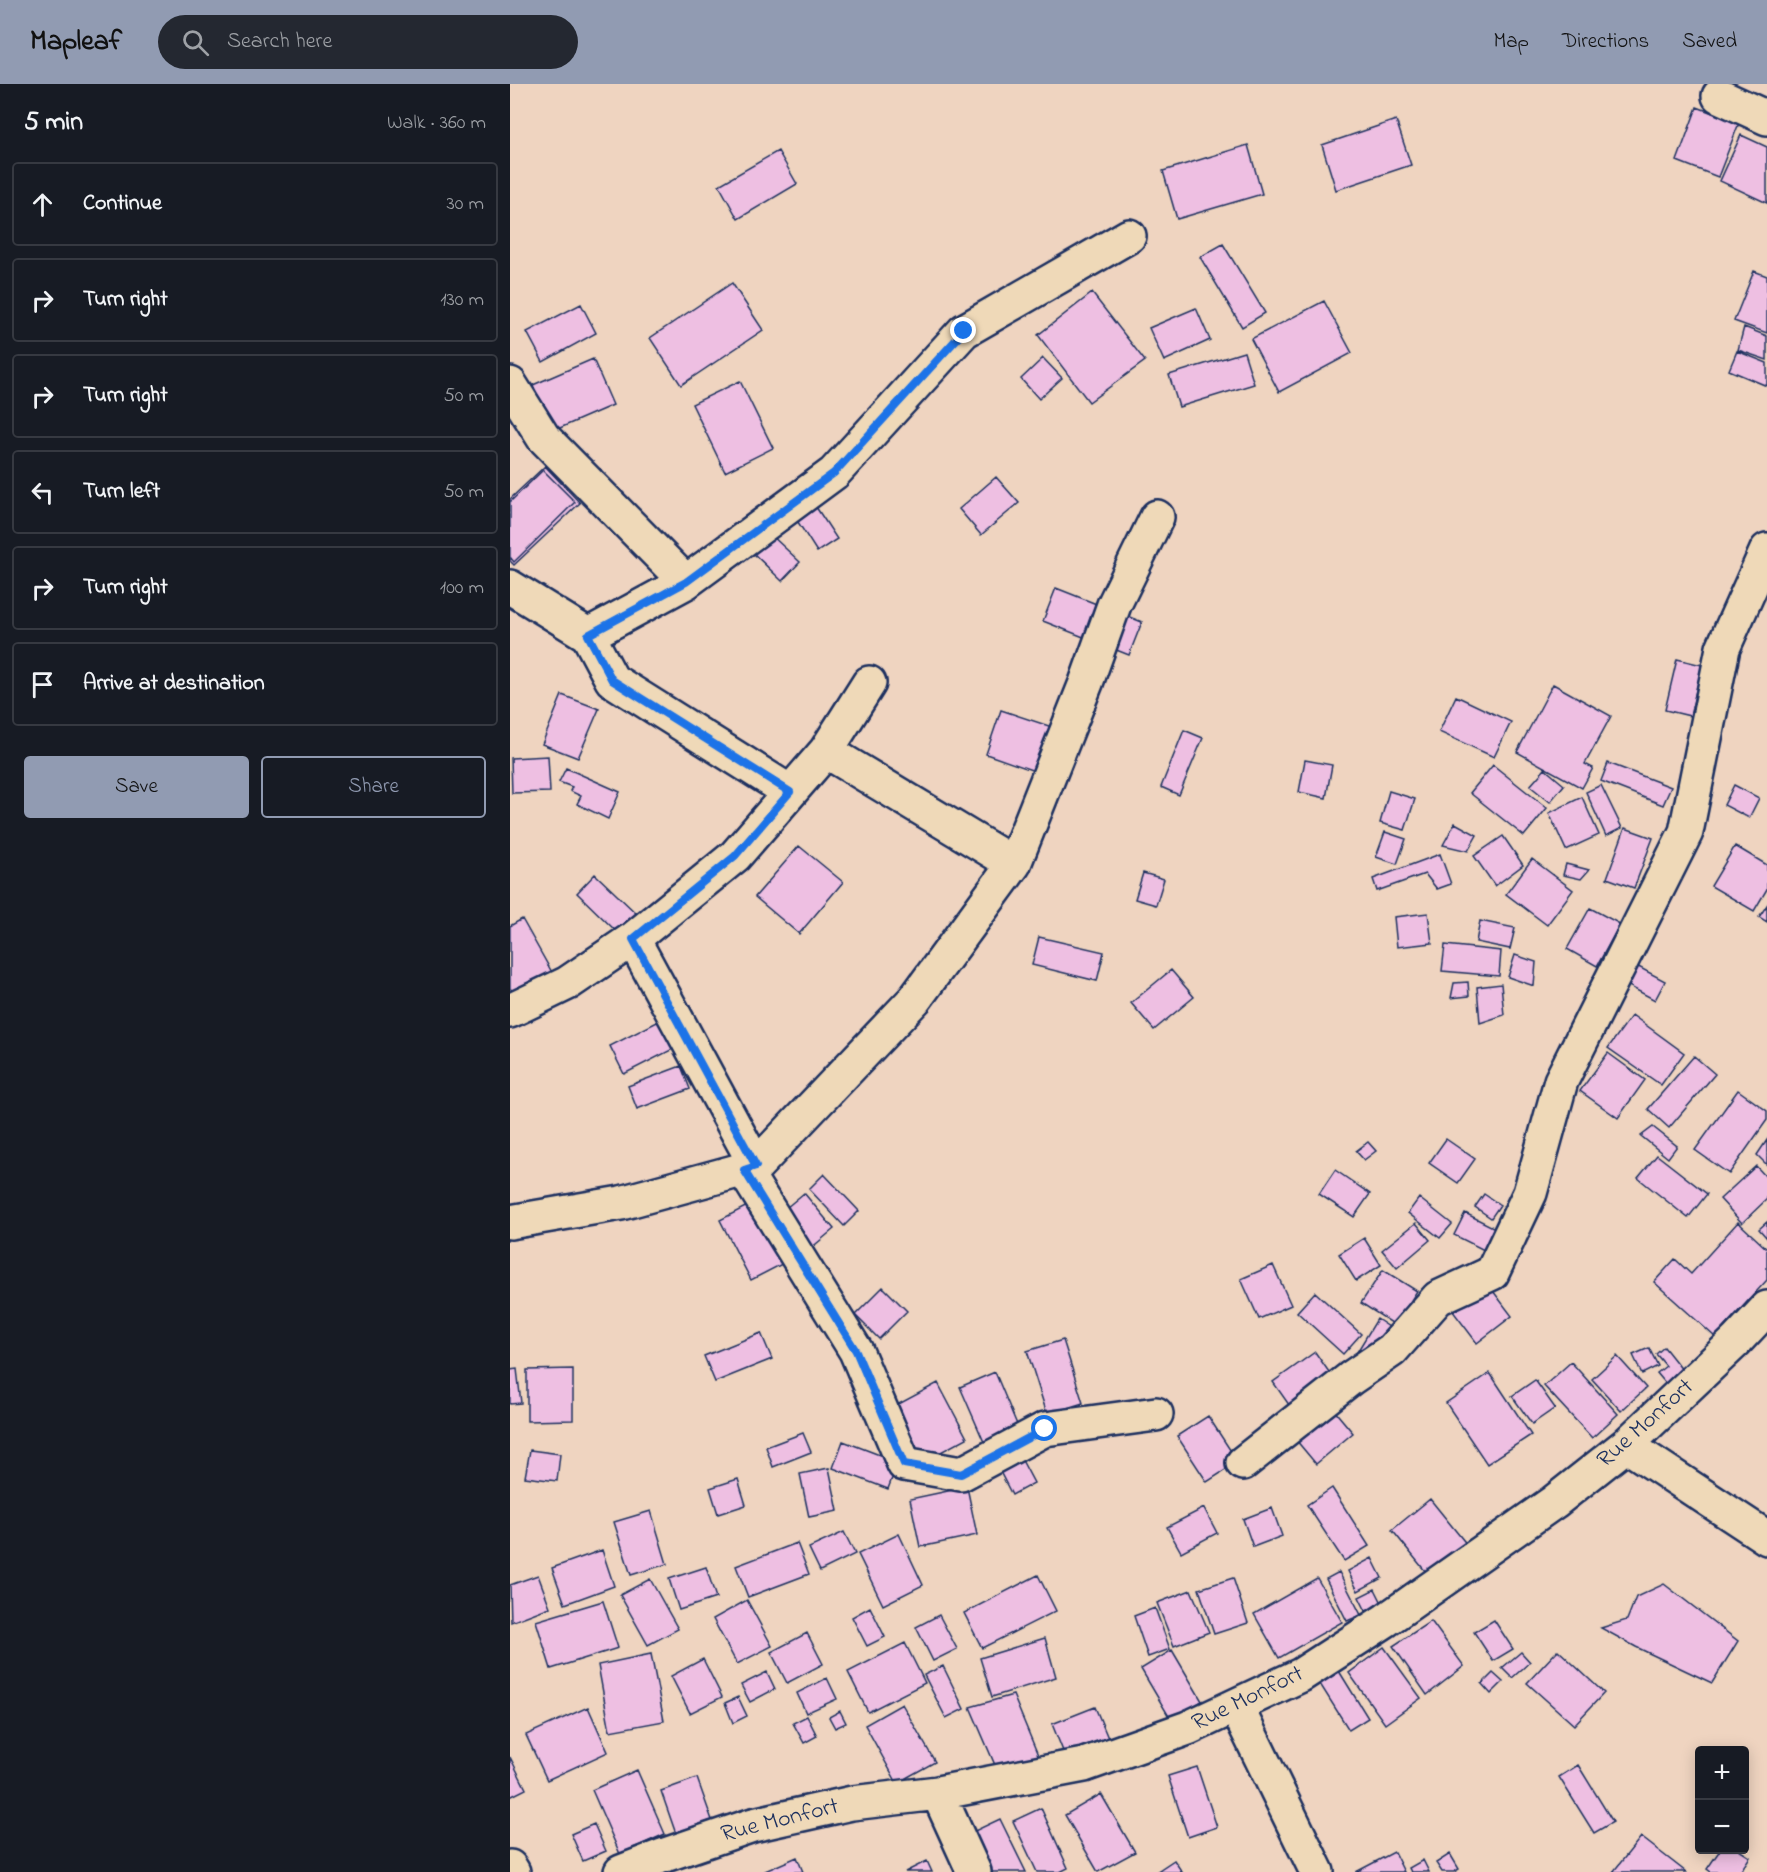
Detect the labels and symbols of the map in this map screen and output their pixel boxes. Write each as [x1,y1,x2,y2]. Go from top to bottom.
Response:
route end [950,317,976,343]
street label: Rue Monfort [1590,1371,1702,1477]
route start [1031,1415,1057,1441]
street label: Rue Monfort [1186,1657,1310,1741]
street label: Rue Monfort [717,1789,843,1853]

